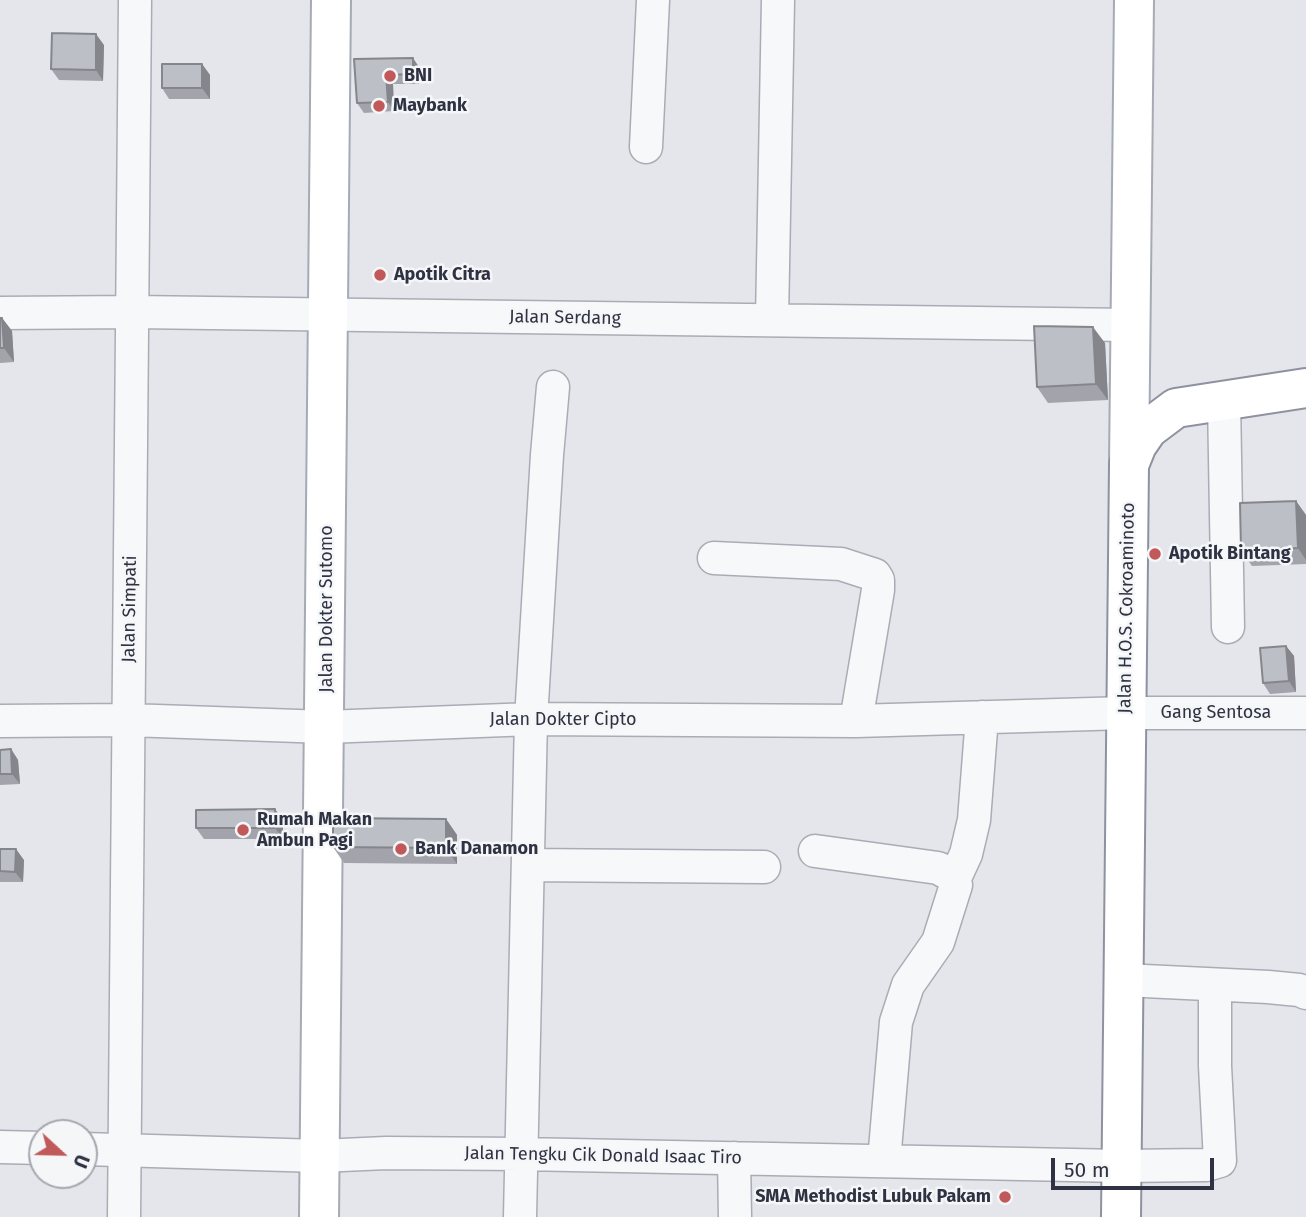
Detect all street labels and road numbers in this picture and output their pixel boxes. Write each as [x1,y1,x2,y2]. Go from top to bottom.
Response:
street label: Jalan Serdang [509,306,621,330]
street label: Jalan H.O.S. Cokroaminoto [1114,502,1140,714]
street label: Jalan Dokter Sutomo [316,525,338,693]
street label: Jalan Simpati [118,555,142,663]
street label: Gang Sentosa [1161,702,1271,724]
street label: Jalan Dokter Cipto [489,709,637,731]
street label: Jalan Tengku Cik Donald Isaac Tiro [464,1143,742,1169]

